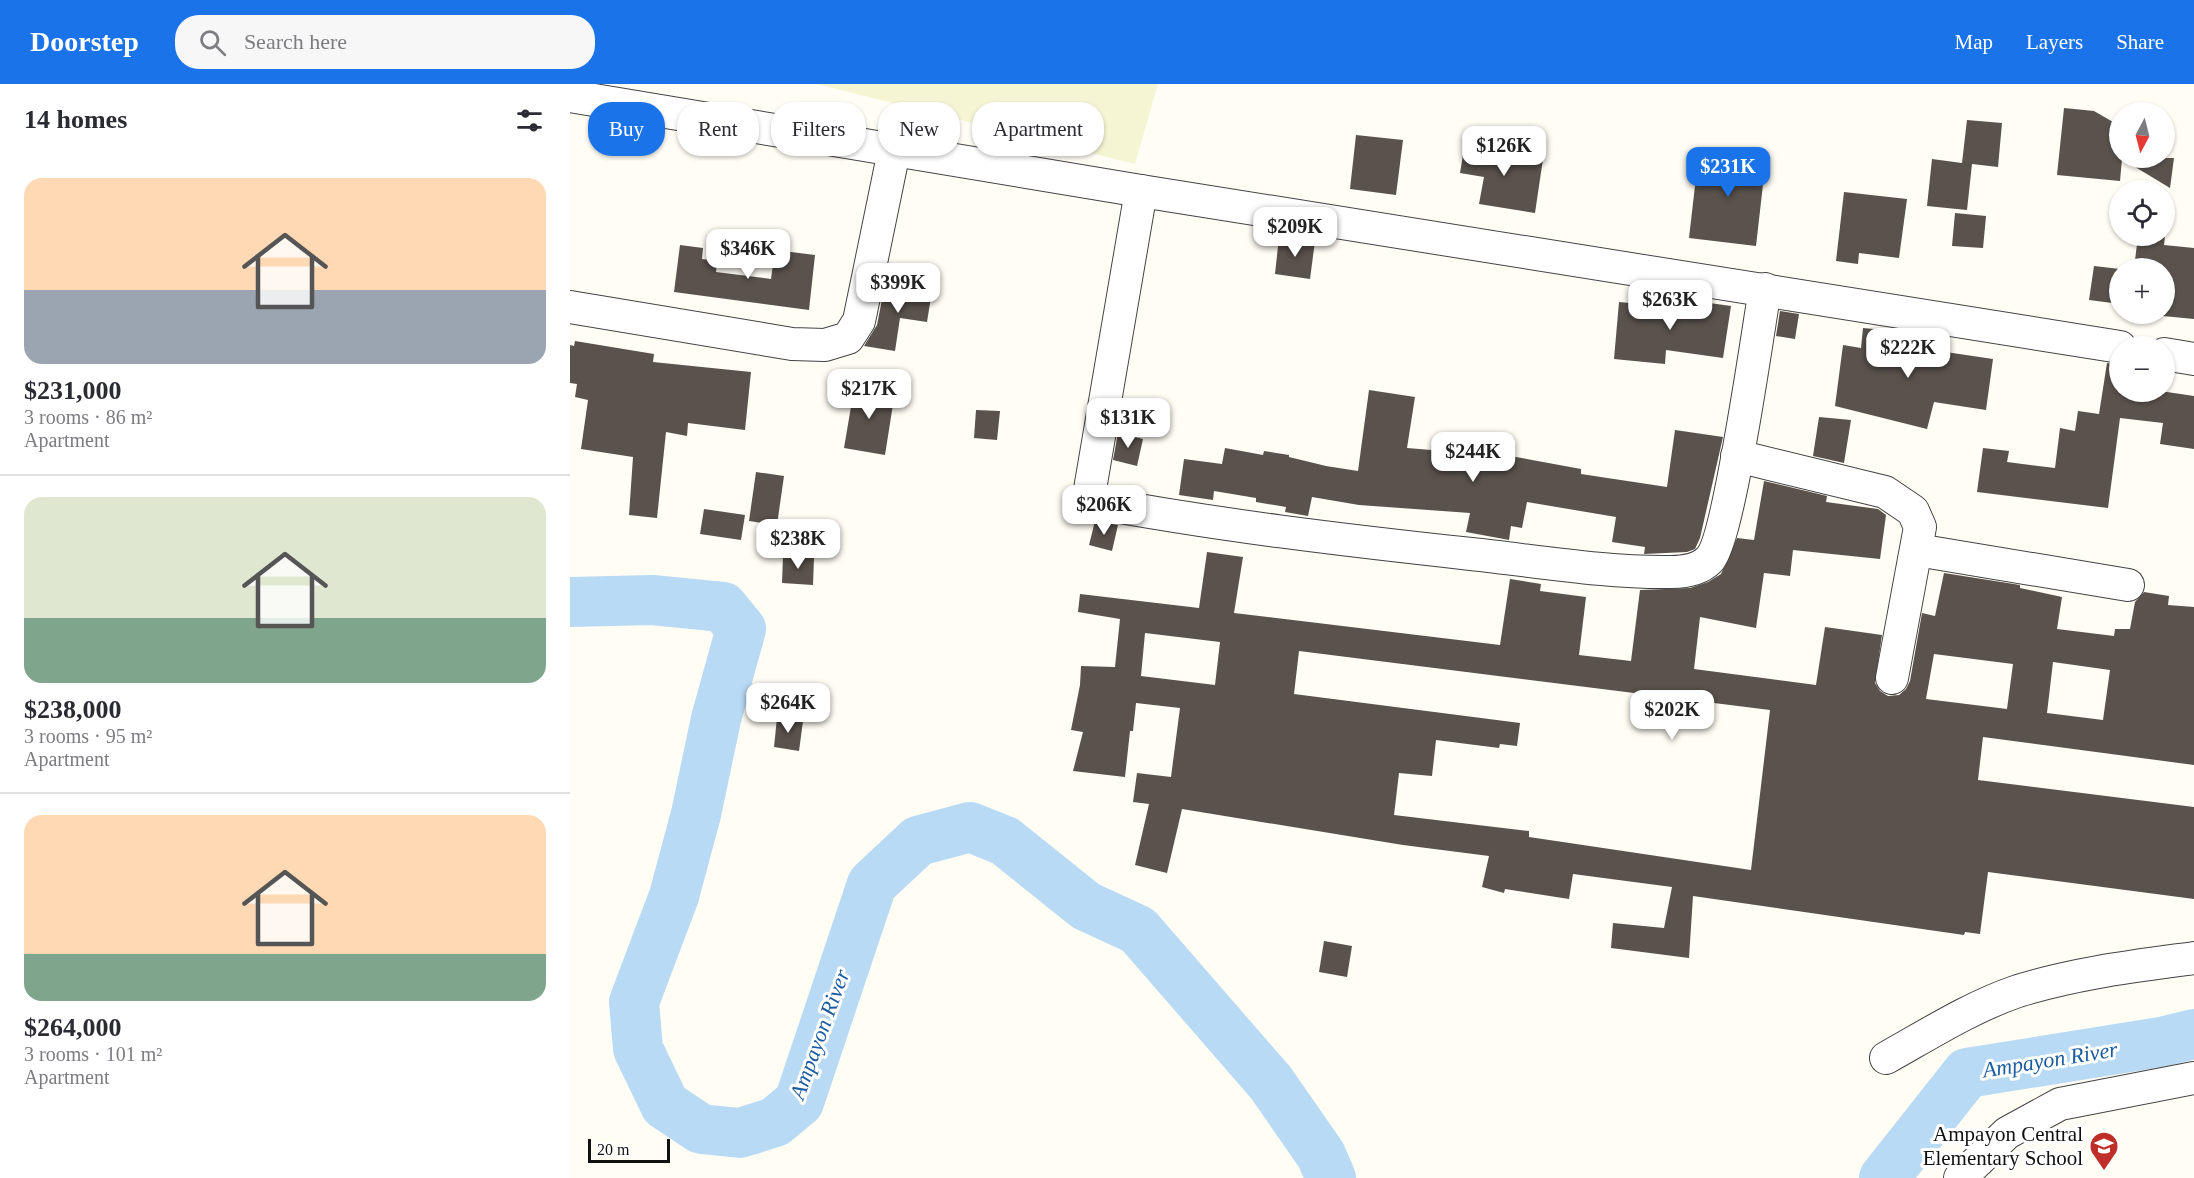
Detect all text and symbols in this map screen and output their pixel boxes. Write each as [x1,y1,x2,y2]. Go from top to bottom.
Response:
search box [175,15,595,69]
text: Doorstep [30,26,139,57]
icon: search [196,26,229,59]
text: Search here [244,29,347,54]
text: Map [1955,30,1993,54]
text: Layers [2026,30,2083,54]
text: Share [2116,30,2164,54]
chip: Buy [588,102,665,156]
chip: Rent [677,102,759,156]
chip: Filters [771,102,866,156]
chip: New [878,102,960,156]
chip: Apartment [972,102,1104,156]
north arrow [2109,102,2175,168]
map controls [2109,102,2175,402]
icon: filters [513,104,546,137]
text: 14 homes [24,105,127,134]
pin: $126K [1462,126,1546,177]
text: $126K [1476,134,1532,156]
pin: $231K [1686,147,1770,198]
text: $231K [1700,155,1756,177]
button: locate [2109,180,2175,246]
pin: $209K [1253,207,1337,258]
text: $209K [1267,215,1323,237]
icon: home [231,217,339,325]
pin: $346K [706,229,790,280]
text: $346K [720,237,776,259]
button: + [2109,258,2175,324]
pin: $399K [856,263,940,314]
text: $399K [870,271,926,293]
pin: $263K [1628,280,1712,331]
text: $263K [1642,288,1698,310]
pin: $222K [1866,328,1950,379]
text: $222K [1880,336,1936,358]
button: − [2109,336,2175,402]
pin: $217K [827,369,911,420]
text: $231,000 [24,376,122,405]
text: $217K [841,377,897,399]
pin: $131K [1086,398,1170,449]
text: 3 rooms · 86 m² [24,406,152,428]
text: $131K [1100,406,1156,428]
text: Apartment [24,429,110,451]
pin: $244K [1431,432,1515,483]
text: $244K [1445,440,1501,462]
pin: $206K [1062,485,1146,536]
text: $206K [1076,493,1132,515]
pin: $238K [756,519,840,570]
text: $238K [770,527,826,549]
icon: home [231,536,339,644]
pin: $264K [746,683,830,734]
pin: $202K [1630,690,1714,741]
text: $264K [760,691,816,713]
text: $238,000 [24,695,122,724]
text: $202K [1644,698,1700,720]
text: 3 rooms · 95 m² [24,725,152,747]
text: Apartment [24,748,110,770]
icon: home [231,854,339,962]
water label: Ampayon River [784,965,855,1104]
text: $264,000 [24,1013,122,1042]
water label: Ampayon River [1979,1036,2120,1083]
text: 3 rooms · 101 m² [24,1043,162,1065]
text: Apartment [24,1066,110,1088]
place label: Ampayon Central Elementary School [1923,1122,2083,1170]
school or university icon: Ampayon Central Elementary School [2088,1130,2120,1172]
scale bar [588,1136,670,1164]
text: 20 m [597,1141,629,1158]

